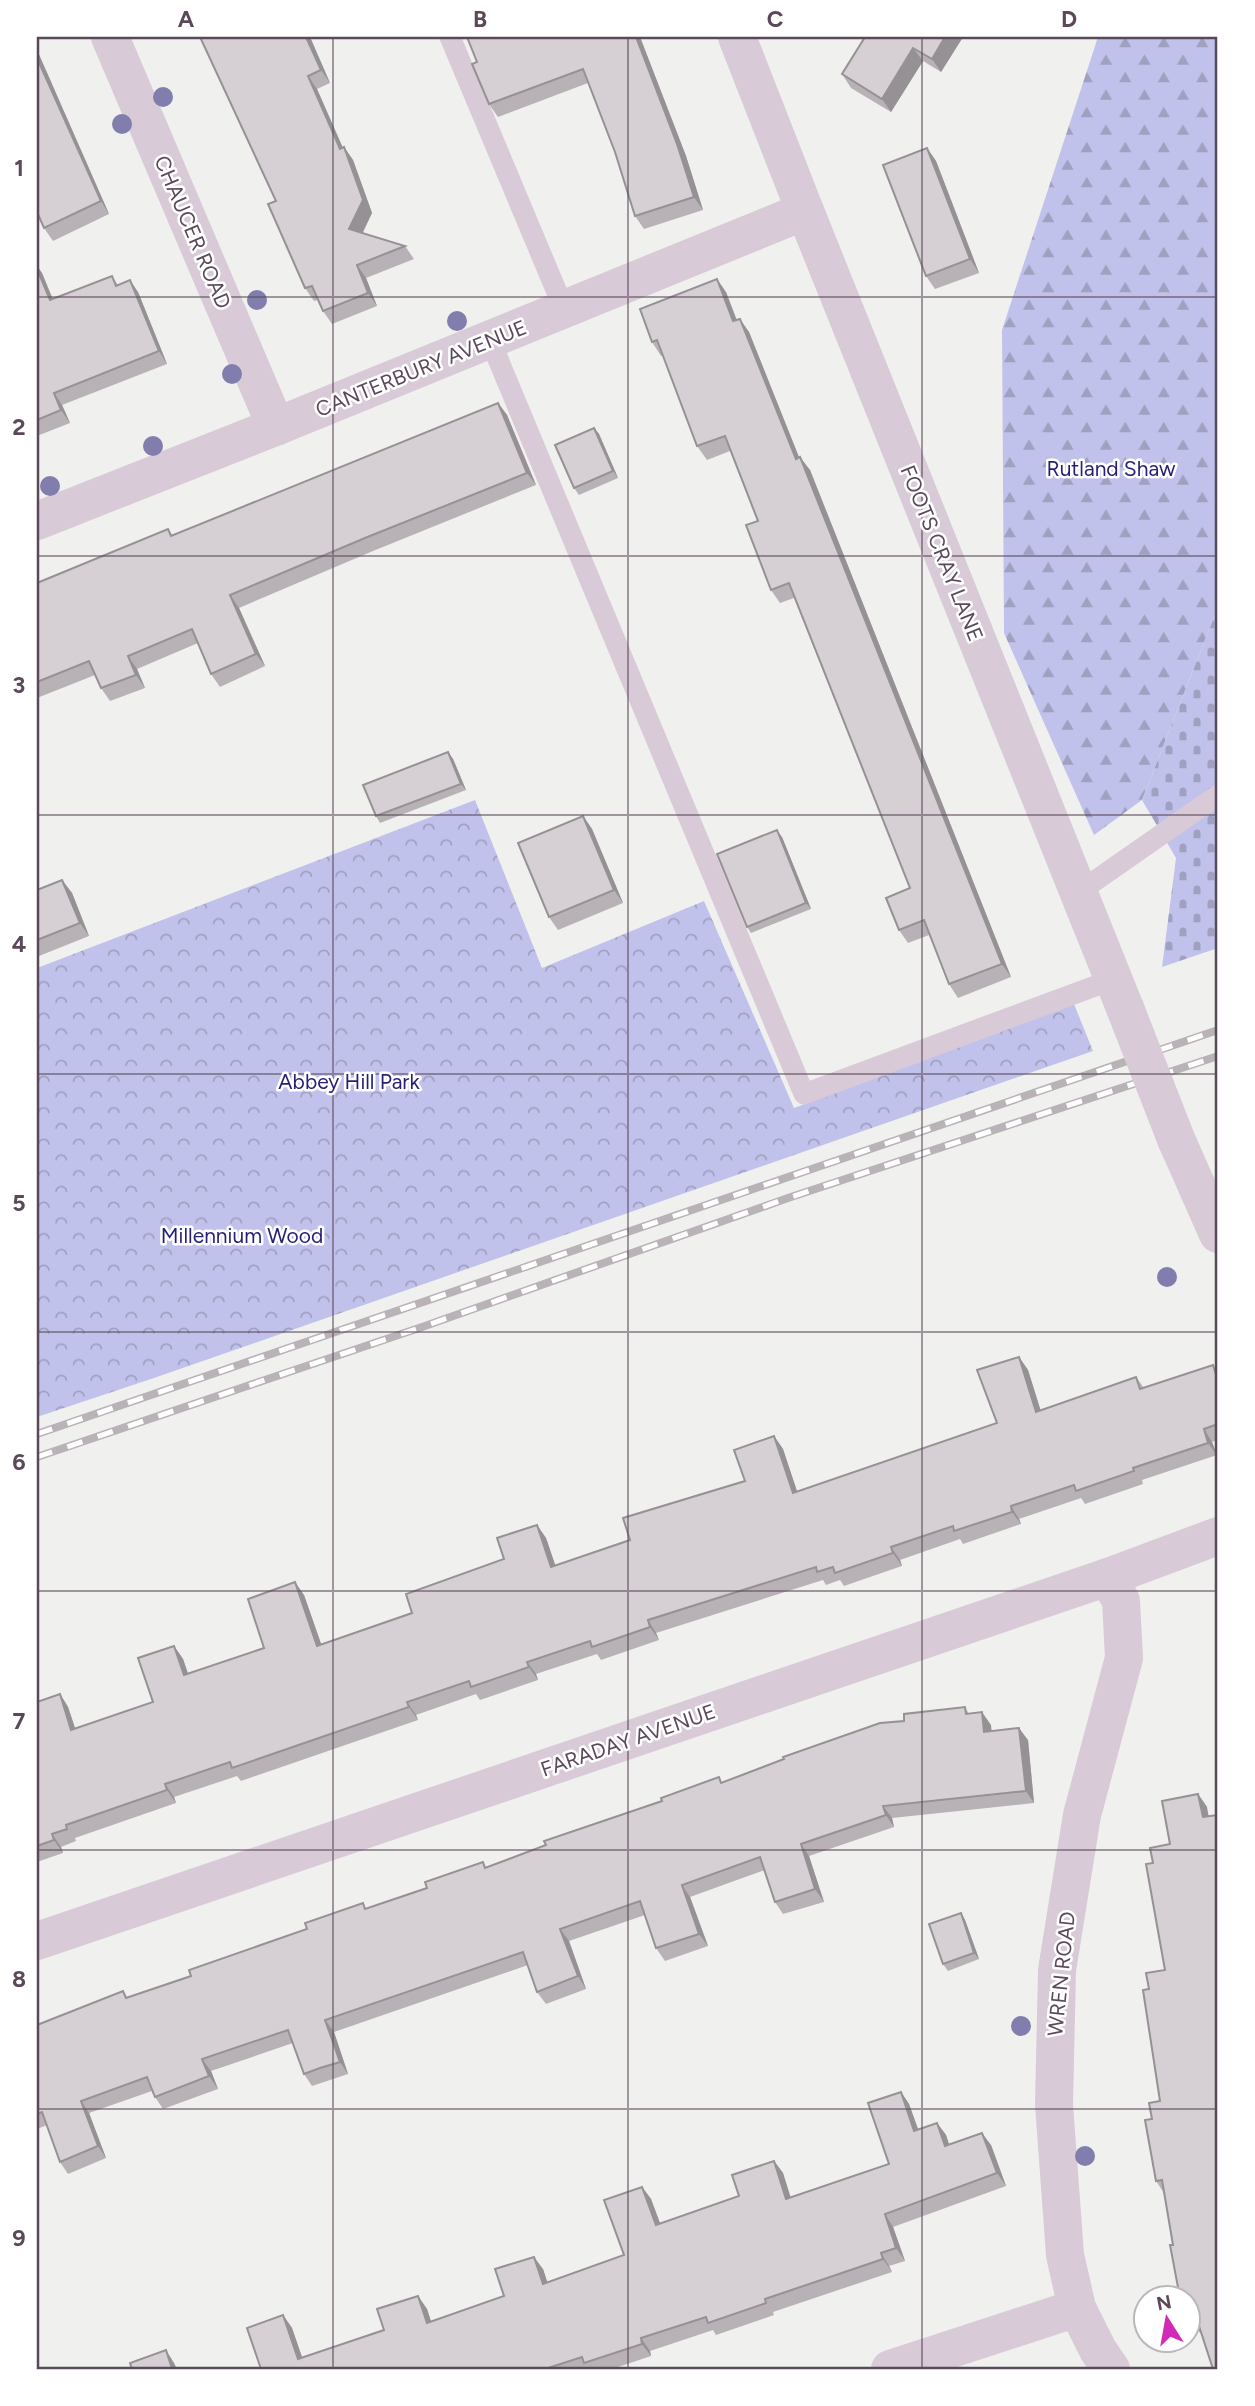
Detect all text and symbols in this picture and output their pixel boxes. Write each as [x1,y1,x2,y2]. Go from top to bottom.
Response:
text: A [178,5,195,33]
text: B [473,5,487,33]
text: C [767,5,784,33]
text: D [1061,5,1077,33]
street label: CHAUCER ROAD [149,152,237,312]
text: 1 [14,154,24,182]
street label: CANTERBURY AVENUE [312,314,530,422]
text: 2 [12,413,26,441]
park label: Rutland Shaw [1047,456,1176,481]
street label: FOOTS CRAY LANE [895,461,989,645]
text: 3 [13,671,25,699]
text: 4 [12,930,26,958]
park label: Abbey Hill Park [278,1069,420,1094]
text: 5 [12,1189,26,1217]
park label: Millennium Wood [161,1223,323,1248]
text: 6 [12,1448,26,1476]
street label: FARADAY AVENUE [537,1698,719,1782]
text: 7 [13,1707,26,1735]
street label: WREN ROAD [1042,1910,1080,2038]
text: 8 [12,1965,26,1993]
text: 9 [12,2224,26,2252]
north arrow [1132,2284,1202,2354]
text: N [1154,2290,1173,2315]

